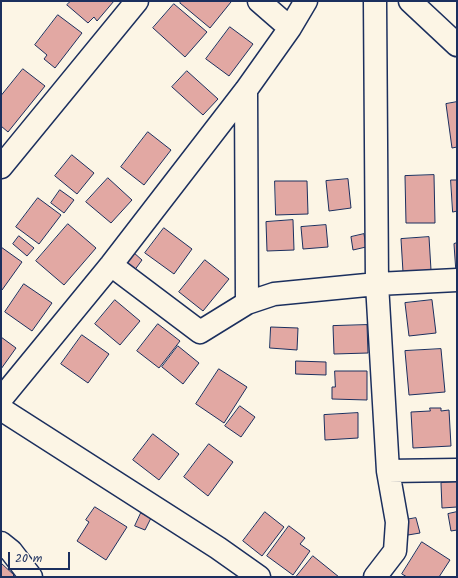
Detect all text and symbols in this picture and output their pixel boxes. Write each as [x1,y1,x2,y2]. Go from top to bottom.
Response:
scale bar [10,544,72,570]
text: 20 m [15,549,42,568]

